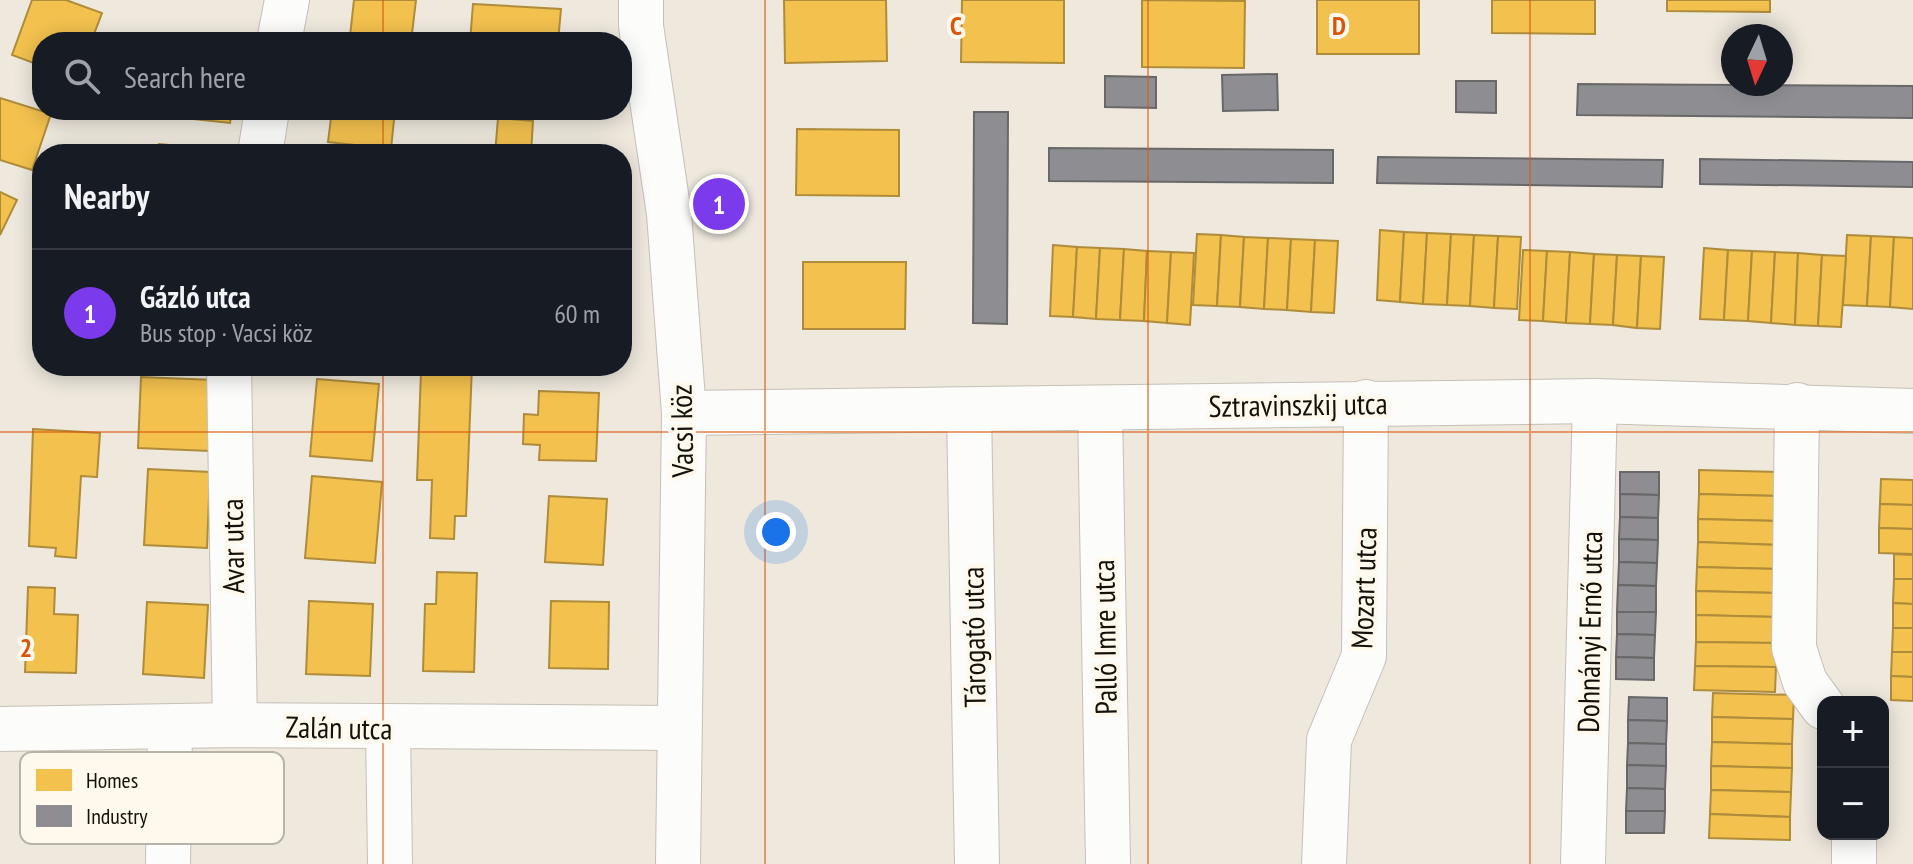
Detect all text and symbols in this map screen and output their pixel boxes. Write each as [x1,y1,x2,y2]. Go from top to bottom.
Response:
text: C [950,9,962,42]
text: D [1332,9,1346,42]
north arrow [1721,24,1793,96]
search box [32,32,632,120]
icon: search [60,54,104,98]
text: Search here [124,57,246,96]
text: Nearby [64,174,149,218]
pin: 1 [693,174,745,234]
text: Gázló utca [140,277,251,316]
text: 1 [84,297,96,330]
text: 60 m [554,297,600,330]
text: Bus stop · Vacsi köz [140,316,313,349]
street label: Sztravinszkij utca [1208,383,1388,425]
street label: Vacsi köz [661,384,701,479]
street label: Avar utca [212,498,252,594]
your location [756,512,796,552]
street label: Mozart utca [1341,526,1385,650]
street label: Dohnányi Ernő utca [1568,531,1610,733]
street label: Palló Imre utca [1083,559,1125,715]
street label: Tárogató utca [952,566,994,708]
text: 2 [20,631,32,664]
map controls [1817,696,1889,840]
button: + [1817,696,1889,768]
street label: Zalán utca [285,707,393,747]
legend [20,752,284,844]
text: Homes [86,766,138,794]
button: − [1817,768,1889,840]
text: Industry [86,802,148,830]

